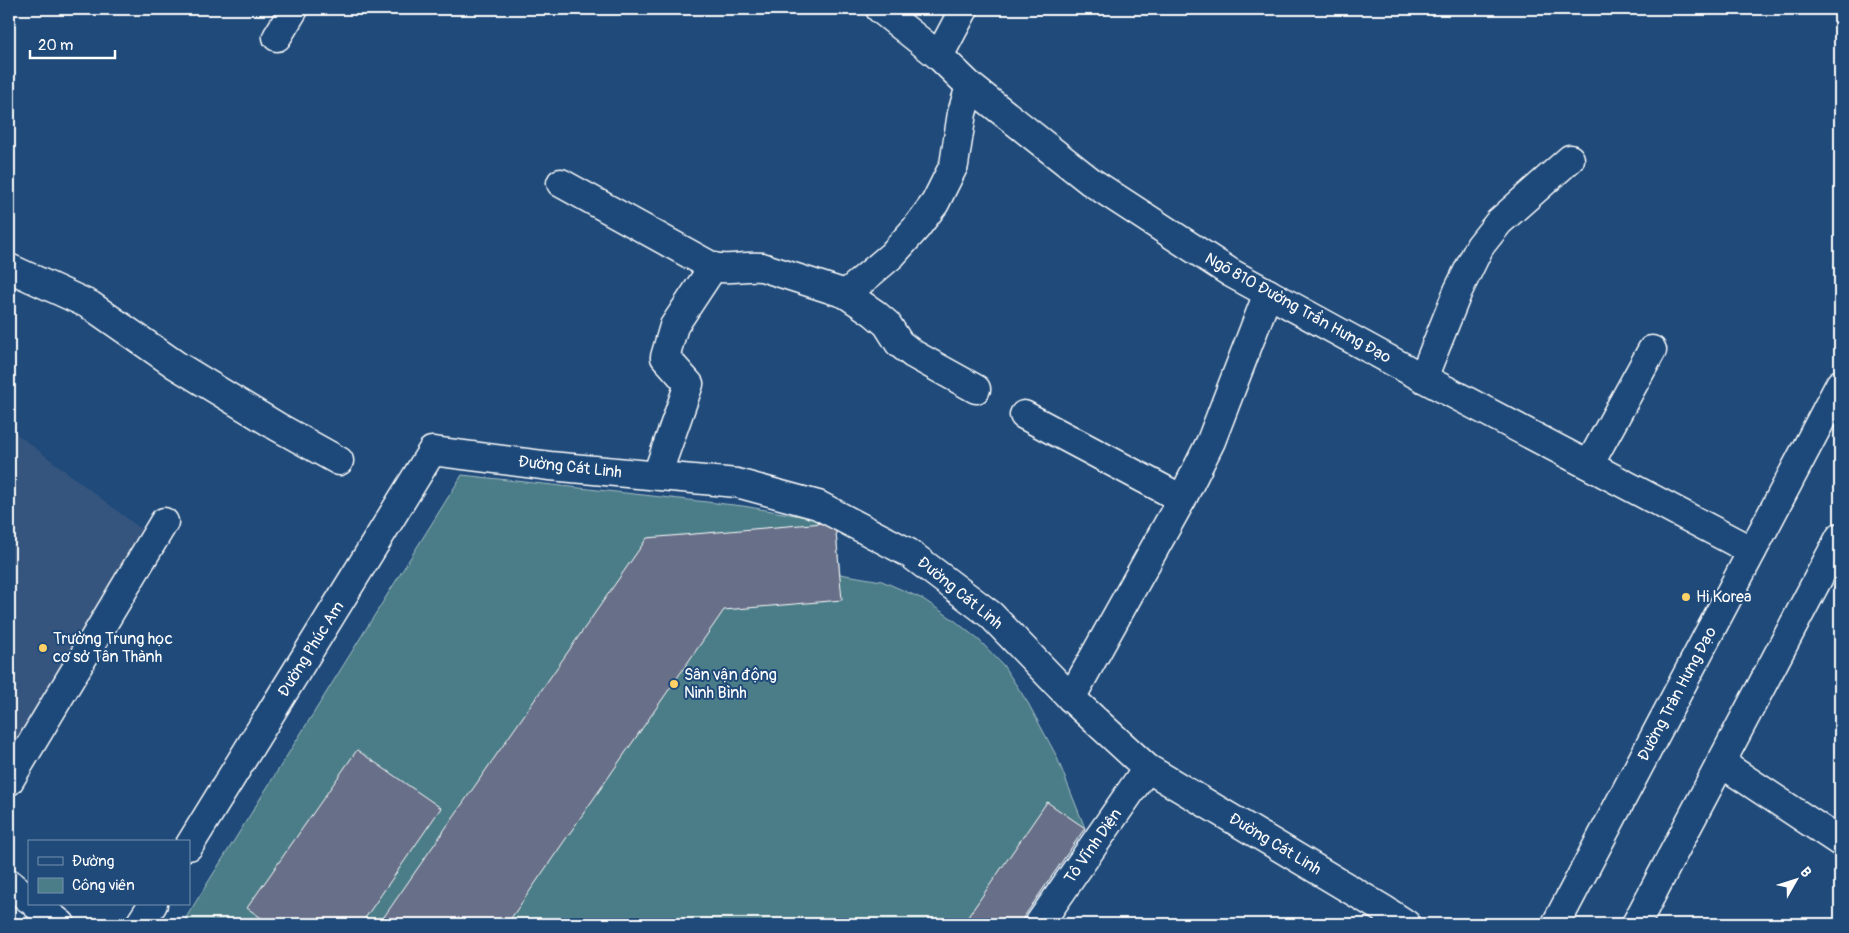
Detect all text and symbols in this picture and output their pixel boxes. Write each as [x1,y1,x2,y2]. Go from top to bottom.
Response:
scale bar [30,28,115,60]
text: 20 m [38,36,73,55]
street label: Ngõ 810 Đường Trần Hưng Đạo [1201,248,1395,368]
street label: Đường Cát Linh [517,452,623,482]
street label: Đường Cát Linh [913,552,1007,634]
place label: Hi Korea [1696,587,1751,607]
marker: Hi Korea [1680,591,1692,603]
street label: Đường Phúc Am [274,597,348,701]
street label: Đường Trân Hưng Đạo [1633,623,1721,765]
place label: Trường Trung học cơ sở Tân Thành [53,629,173,667]
marker: Trường Trung học cơ sở Tân Thành [37,642,49,654]
place label: Sân vận động Ninh Bình [684,665,777,703]
marker: Sân vận động Ninh Bình [668,678,680,690]
street label: Tô Vĩnh Diện [1060,805,1126,887]
street label: Đường Cát Linh [1225,809,1325,879]
legend [28,840,190,906]
text: Đường [72,852,114,871]
north arrow [1772,856,1822,906]
text: B [1797,864,1815,881]
text: Công viên [72,876,135,895]

